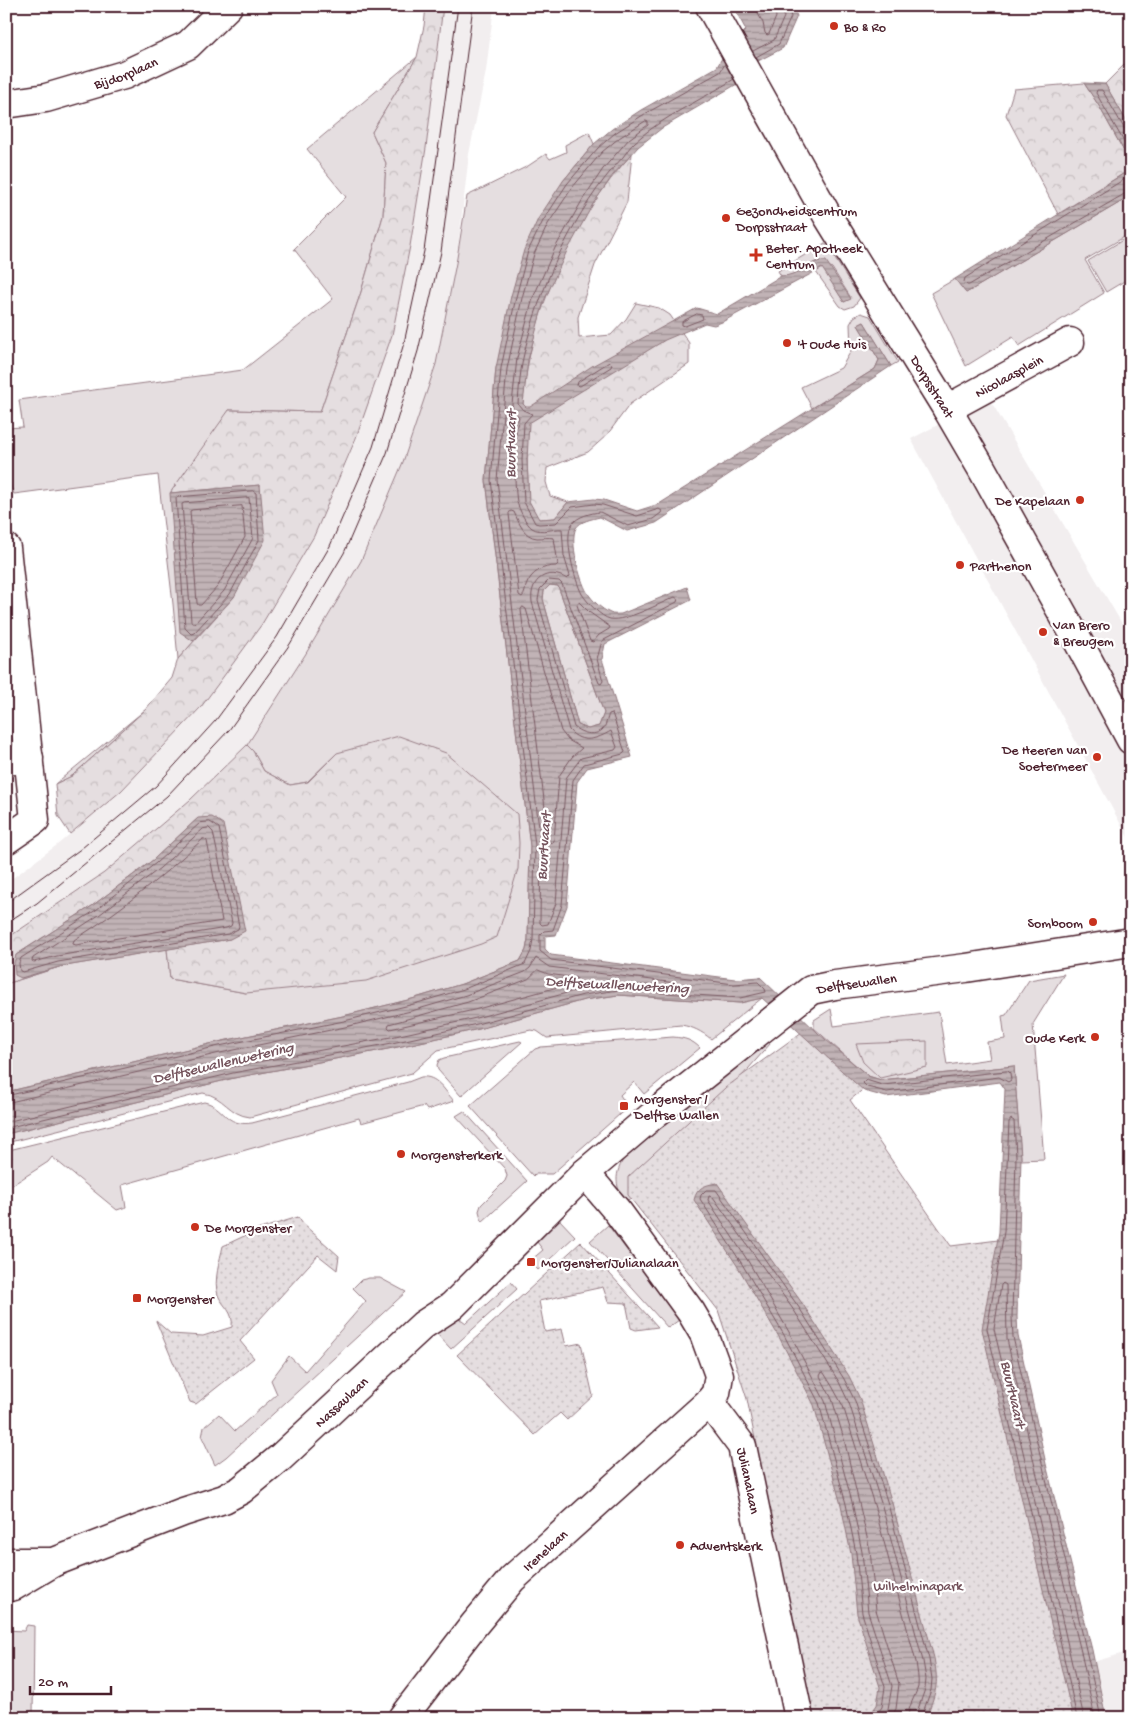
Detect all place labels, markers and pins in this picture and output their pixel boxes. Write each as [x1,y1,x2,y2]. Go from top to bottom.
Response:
marker: Bo & Ro [828,20,840,32]
place label: Bo & Ro [843,20,886,37]
place label: Gezondheidscentrum Dorpsstraat [735,204,857,237]
marker: Gezondheidscentrum Dorpsstraat [720,212,732,224]
place label: Beter. Apotheek Centrum [765,241,864,274]
marker: Beter. Apotheek Centrum [750,249,762,261]
marker: 't Oude Huis [781,337,793,349]
place label: 't Oude Huis [797,337,867,354]
place label: De Kapelaan [994,494,1070,511]
marker: De Kapelaan [1074,494,1086,506]
marker: Parthenon [954,559,966,571]
place label: Parthenon [969,559,1032,576]
place label: Van Brero & Breugem [1052,618,1114,651]
marker: Van Brero & Breugem [1037,626,1049,638]
place label: De Heeren van Soetermeer [1001,743,1088,776]
marker: De Heeren van Soetermeer [1091,751,1103,763]
place label: Somboom [1027,916,1083,933]
marker: Somboom [1087,916,1099,928]
place label: Oude Kerk [1025,1031,1087,1048]
marker: Oude Kerk [1089,1031,1101,1043]
place label: Morgenster / Delftse Wallen [633,1092,719,1125]
marker: Morgenster / Delftse Wallen [618,1100,630,1112]
marker: Morgensterkerk [395,1148,407,1160]
place label: Morgensterkerk [411,1148,504,1165]
marker: De Morgenster [189,1221,201,1233]
place label: De Morgenster [204,1221,293,1238]
marker: Morgenster/Julianalaan [525,1256,537,1268]
place label: Morgenster/Julianalaan [541,1256,679,1273]
marker: Morgenster [131,1292,143,1304]
place label: Morgenster [147,1292,215,1309]
marker: Adventskerk [674,1539,686,1551]
place label: Adventskerk [690,1539,764,1556]

